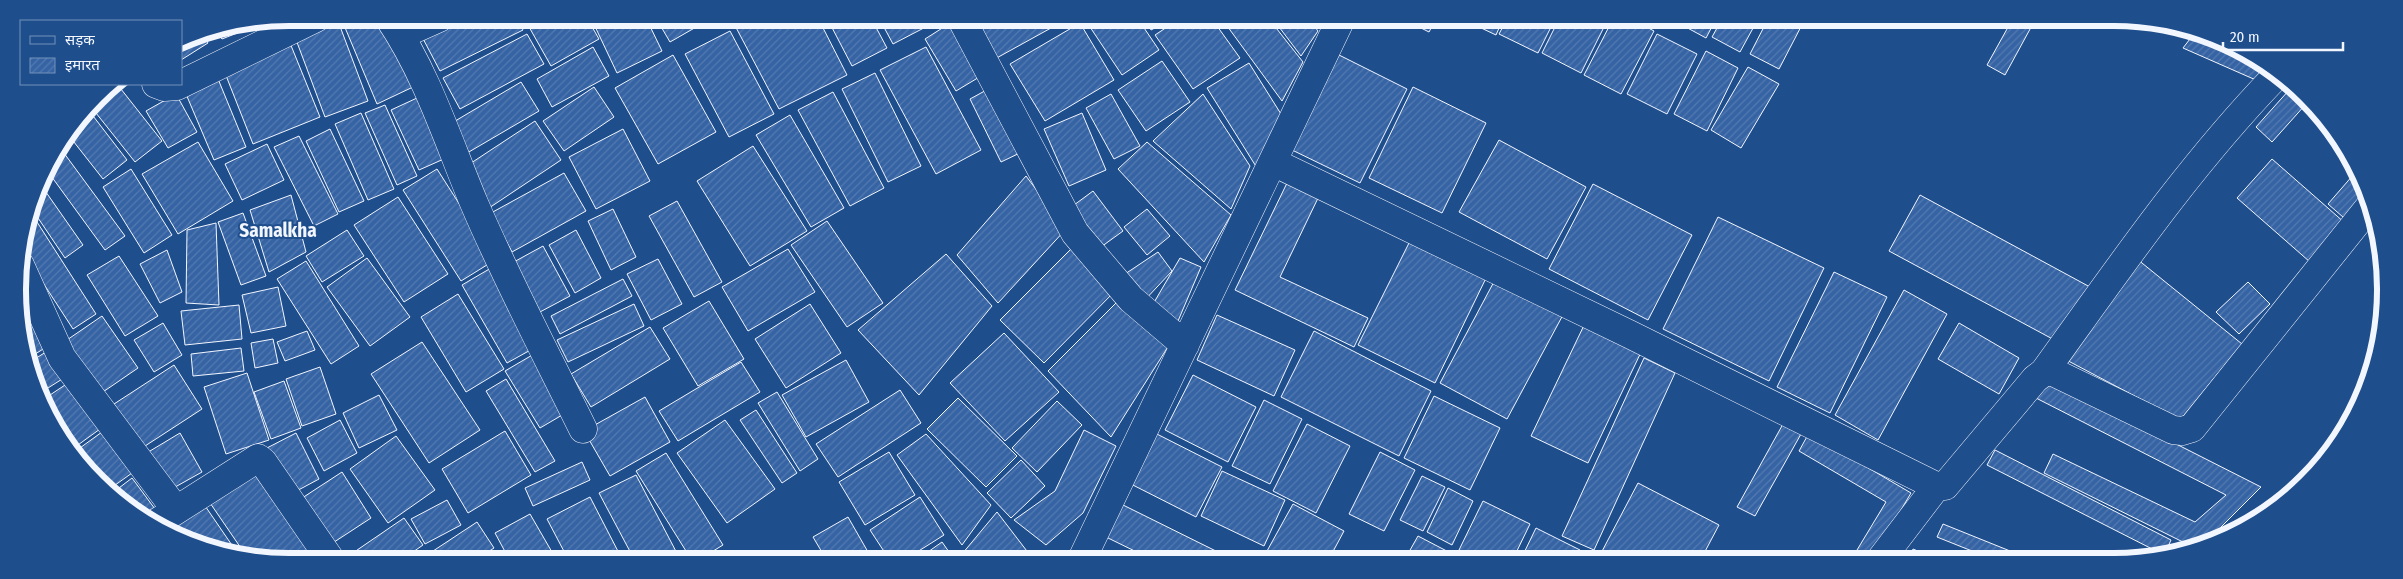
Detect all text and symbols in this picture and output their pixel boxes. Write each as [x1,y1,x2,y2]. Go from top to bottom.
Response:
legend [20,20,182,85]
scale bar [2223,20,2343,52]
text: 20 m [2230,28,2260,46]
text: सड़क [65,31,95,49]
text: इमारत [65,56,100,74]
district label: Samalkha [239,219,317,242]

